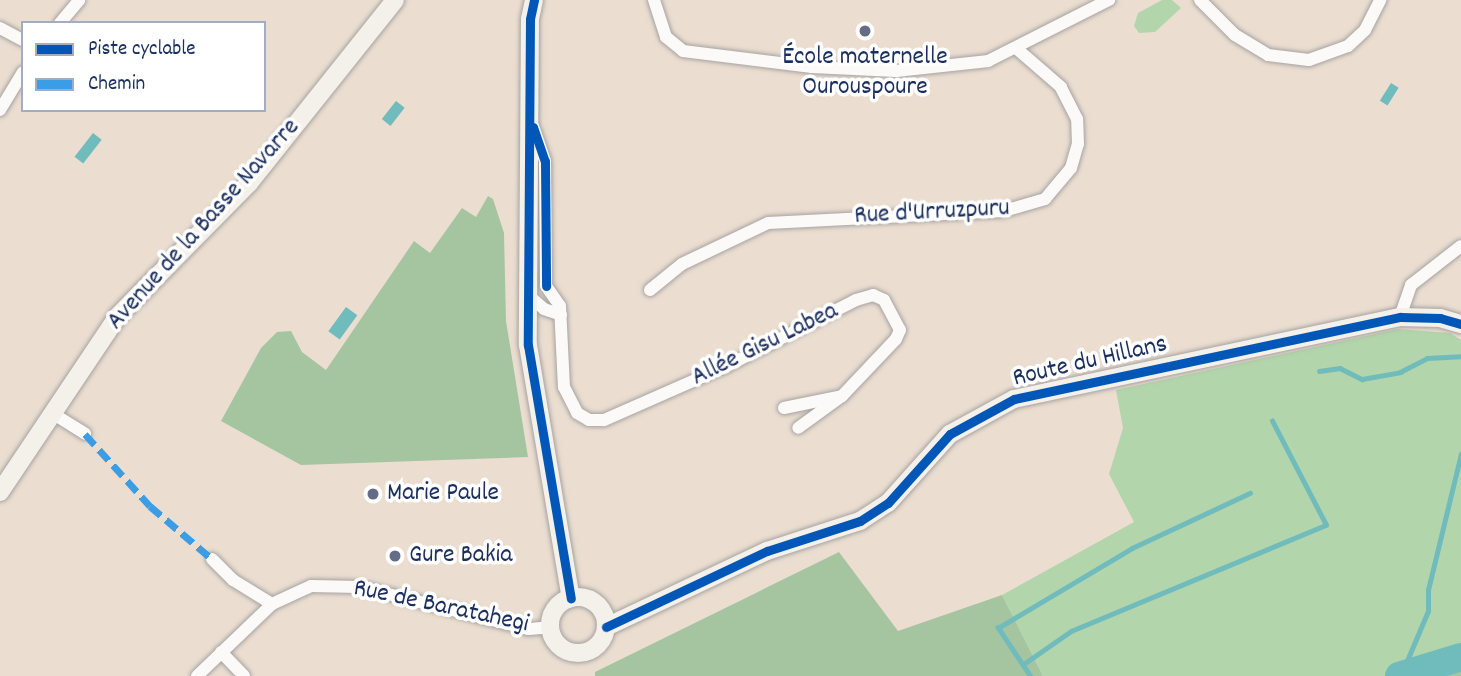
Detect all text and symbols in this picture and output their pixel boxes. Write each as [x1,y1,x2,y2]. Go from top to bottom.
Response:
legend [21,21,266,112]
marker: École maternelle Ourouspoure [857,23,873,39]
text: Piste cyclable [88,35,196,65]
place label: École maternelle Ourouspoure [782,42,948,104]
text: Chemin [88,70,145,100]
street label: Avenue de la Basse Navarre [101,113,307,337]
street label: Rue d'Urruzpuru [854,193,1010,233]
street label: Allée Gisu Labea [687,296,843,394]
street label: Route du Hillans [1010,329,1170,395]
place label: Marie Paule [387,478,499,510]
marker: Marie Paule [365,486,381,502]
place label: Gure Bakia [409,540,513,572]
marker: Gure Bakia [387,548,403,564]
street label: Rue de Baratahegi [350,573,532,641]

